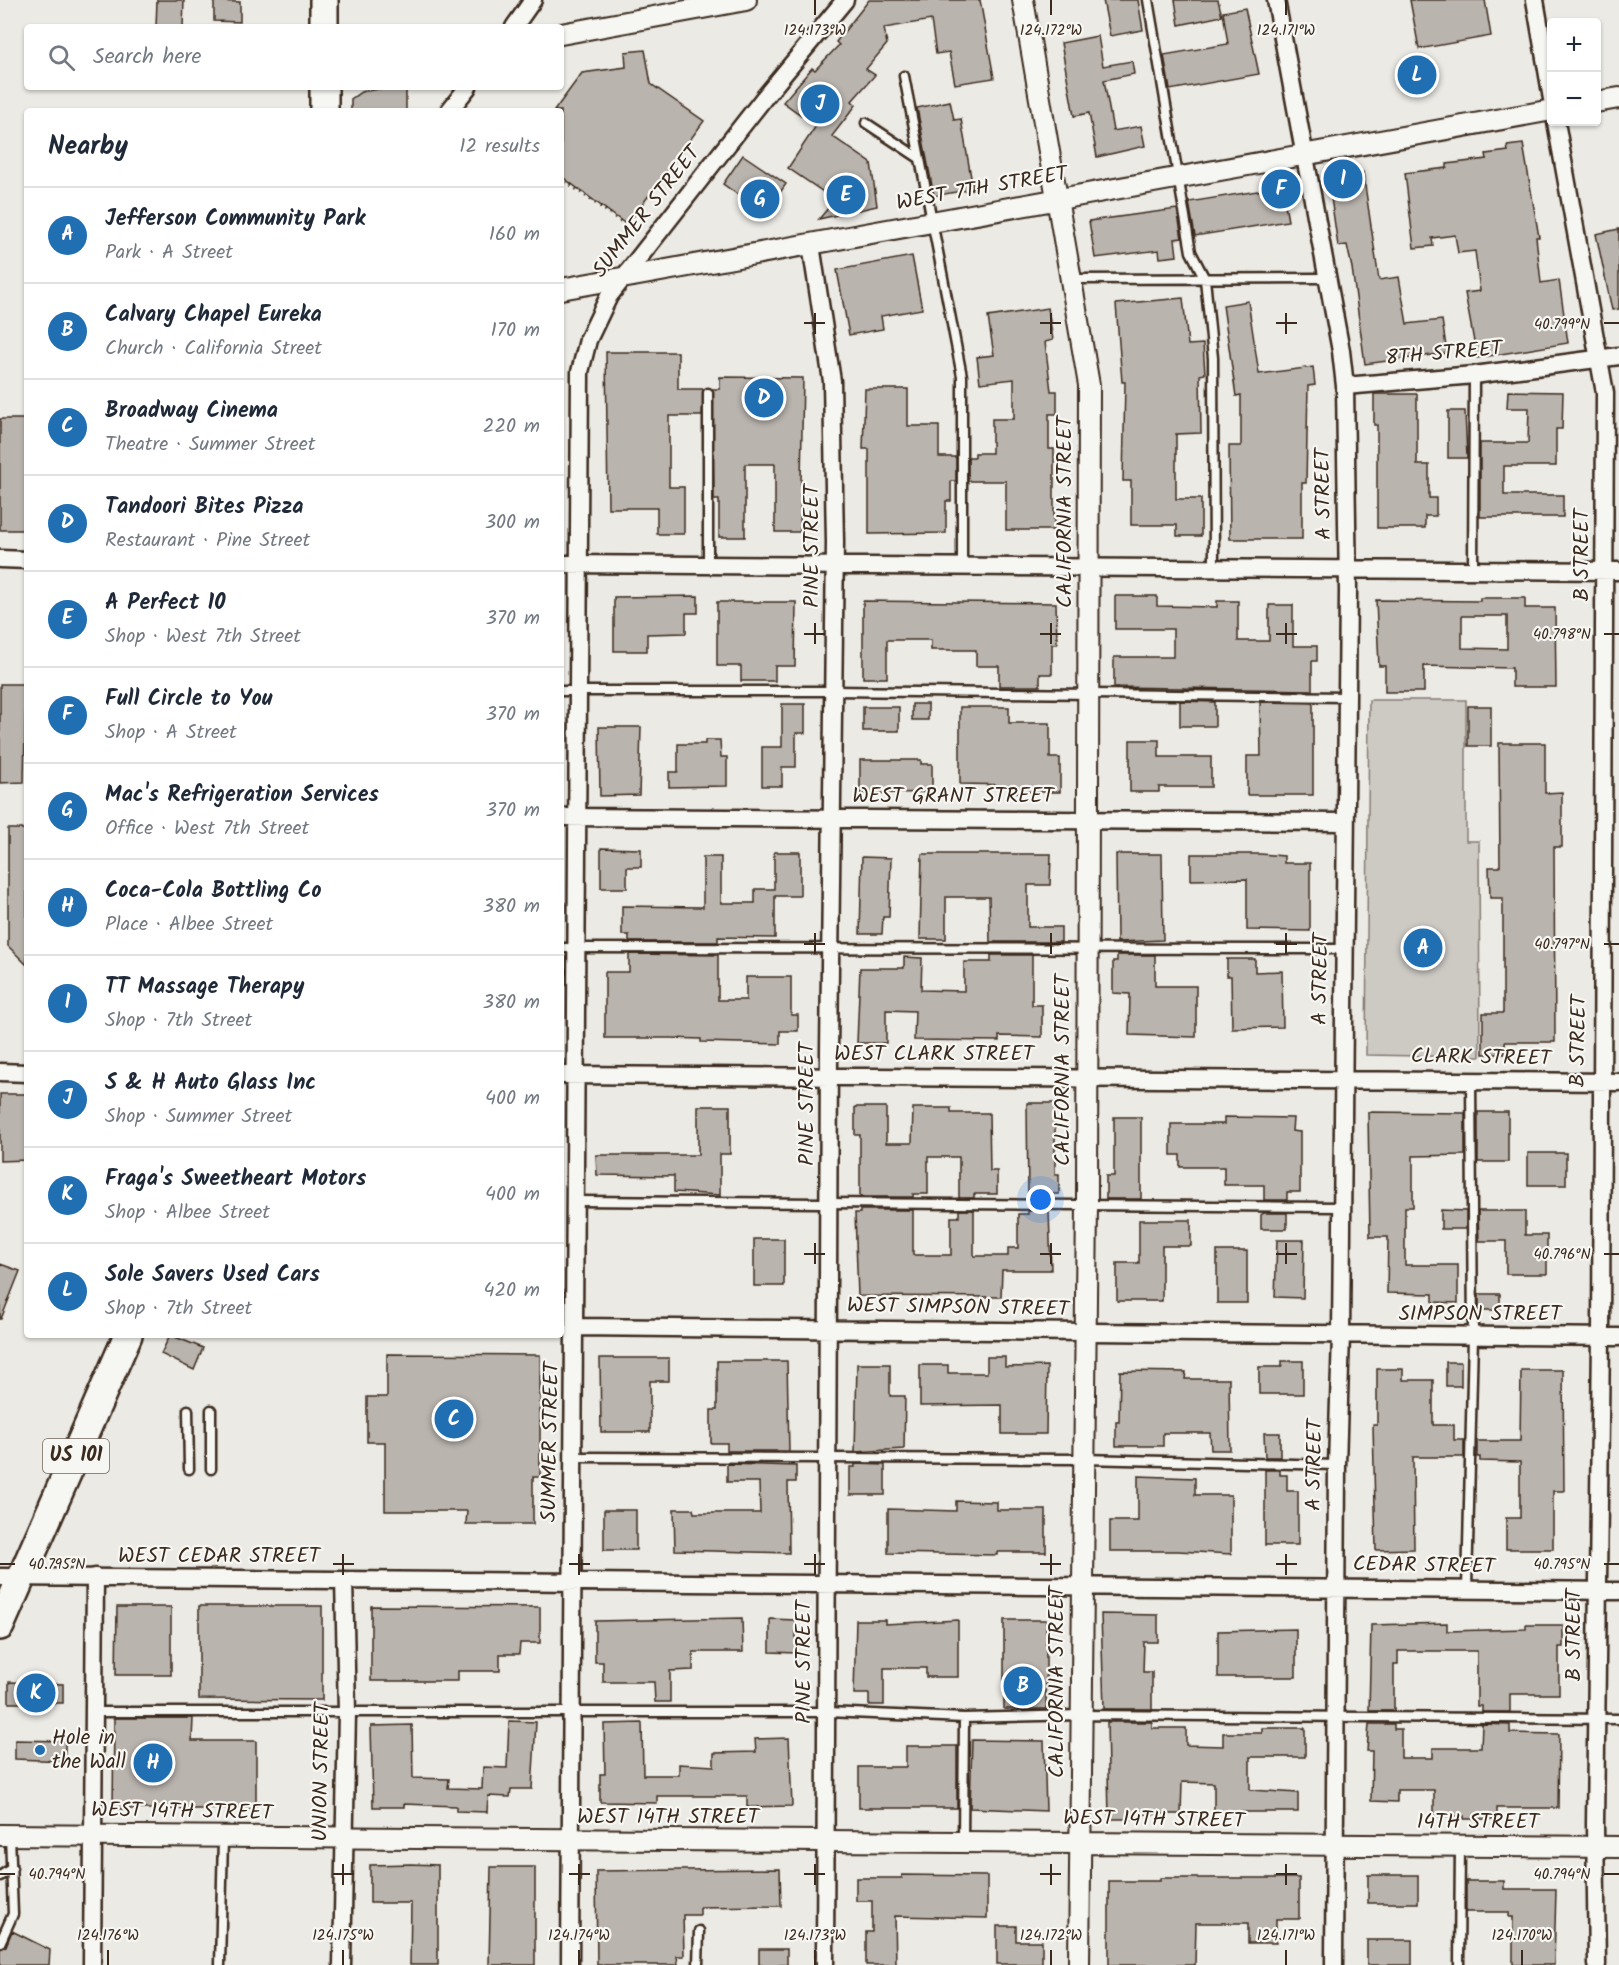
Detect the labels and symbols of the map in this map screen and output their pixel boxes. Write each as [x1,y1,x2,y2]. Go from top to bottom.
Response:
text: 124.173°W [784,19,846,43]
text: 124.172°W [1020,19,1082,43]
text: 124.171°W [1257,19,1315,43]
pin: L [1398,52,1436,98]
pin: J [800,82,840,126]
street label: SUMMER STREET [585,137,710,285]
pin: I [1324,156,1362,201]
street label: WEST 7TH STREET [894,157,1072,220]
pin: F [1262,166,1300,212]
pin: E [826,172,866,218]
pin: G [740,176,780,222]
text: 40.799°N [1534,313,1590,337]
street label: 8TH STREET [1384,332,1505,376]
pin: D [744,376,783,420]
street label: CALIFORNIA STREET [1049,414,1082,608]
street label: A STREET [1307,446,1341,540]
street label: PINE STREET [796,483,829,608]
street label: B STREET [1566,507,1599,601]
text: 40.798°N [1533,623,1591,647]
street label: WEST GRANT STREET [852,780,1056,813]
pin: A [1404,926,1442,970]
street label: A STREET [1304,931,1338,1025]
text: 40.797°N [1534,933,1590,957]
street label: CALIFORNIA STREET [1047,972,1080,1166]
street label: B STREET [1562,993,1596,1087]
street label: WEST CLARK STREET [834,1038,1036,1071]
street label: CLARK STREET [1411,1040,1553,1076]
street label: PINE STREET [791,1041,824,1166]
your location [1026,1185,1055,1214]
text: 40.796°N [1533,1243,1591,1267]
street label: WEST SIMPSON STREET [847,1290,1071,1326]
street label: SIMPSON STREET [1399,1298,1563,1331]
street label: SUMMER STREET [533,1360,569,1522]
pin: C [434,1396,474,1442]
street label: A STREET [1298,1417,1332,1511]
road number: US 101 [43,1439,109,1473]
street label: WEST CEDAR STREET [118,1540,322,1573]
street label: CEDAR STREET [1353,1548,1497,1584]
text: 40.795°N [29,1553,85,1577]
text: 40.795°N [1534,1553,1590,1577]
street label: CALIFORNIA STREET [1041,1584,1074,1778]
street label: B STREET [1558,1587,1591,1681]
street label: PINE STREET [788,1599,821,1724]
pin: B [1004,1664,1042,1708]
pin: K [16,1670,56,1716]
street label: UNION STREET [304,1700,340,1842]
place label: Hole in the Wall [52,1722,126,1779]
pin: H [134,1740,172,1786]
marker: Hole in the Wall [33,1743,47,1757]
street label: WEST 14TH STREET [91,1794,275,1830]
street label: WEST 14TH STREET [577,1801,761,1834]
street label: WEST 14TH STREET [1063,1802,1247,1838]
street label: 14TH STREET [1417,1806,1541,1839]
text: 40.794°N [28,1863,86,1887]
text: 40.794°N [1533,1863,1591,1887]
text: 124.176°W [77,1924,139,1948]
text: 124.175°W [312,1924,374,1948]
text: 124.174°W [548,1924,610,1948]
text: 124.173°W [784,1924,846,1948]
text: 124.172°W [1020,1924,1082,1948]
text: 124.171°W [1257,1924,1315,1948]
text: 124.170°W [1491,1924,1553,1948]

